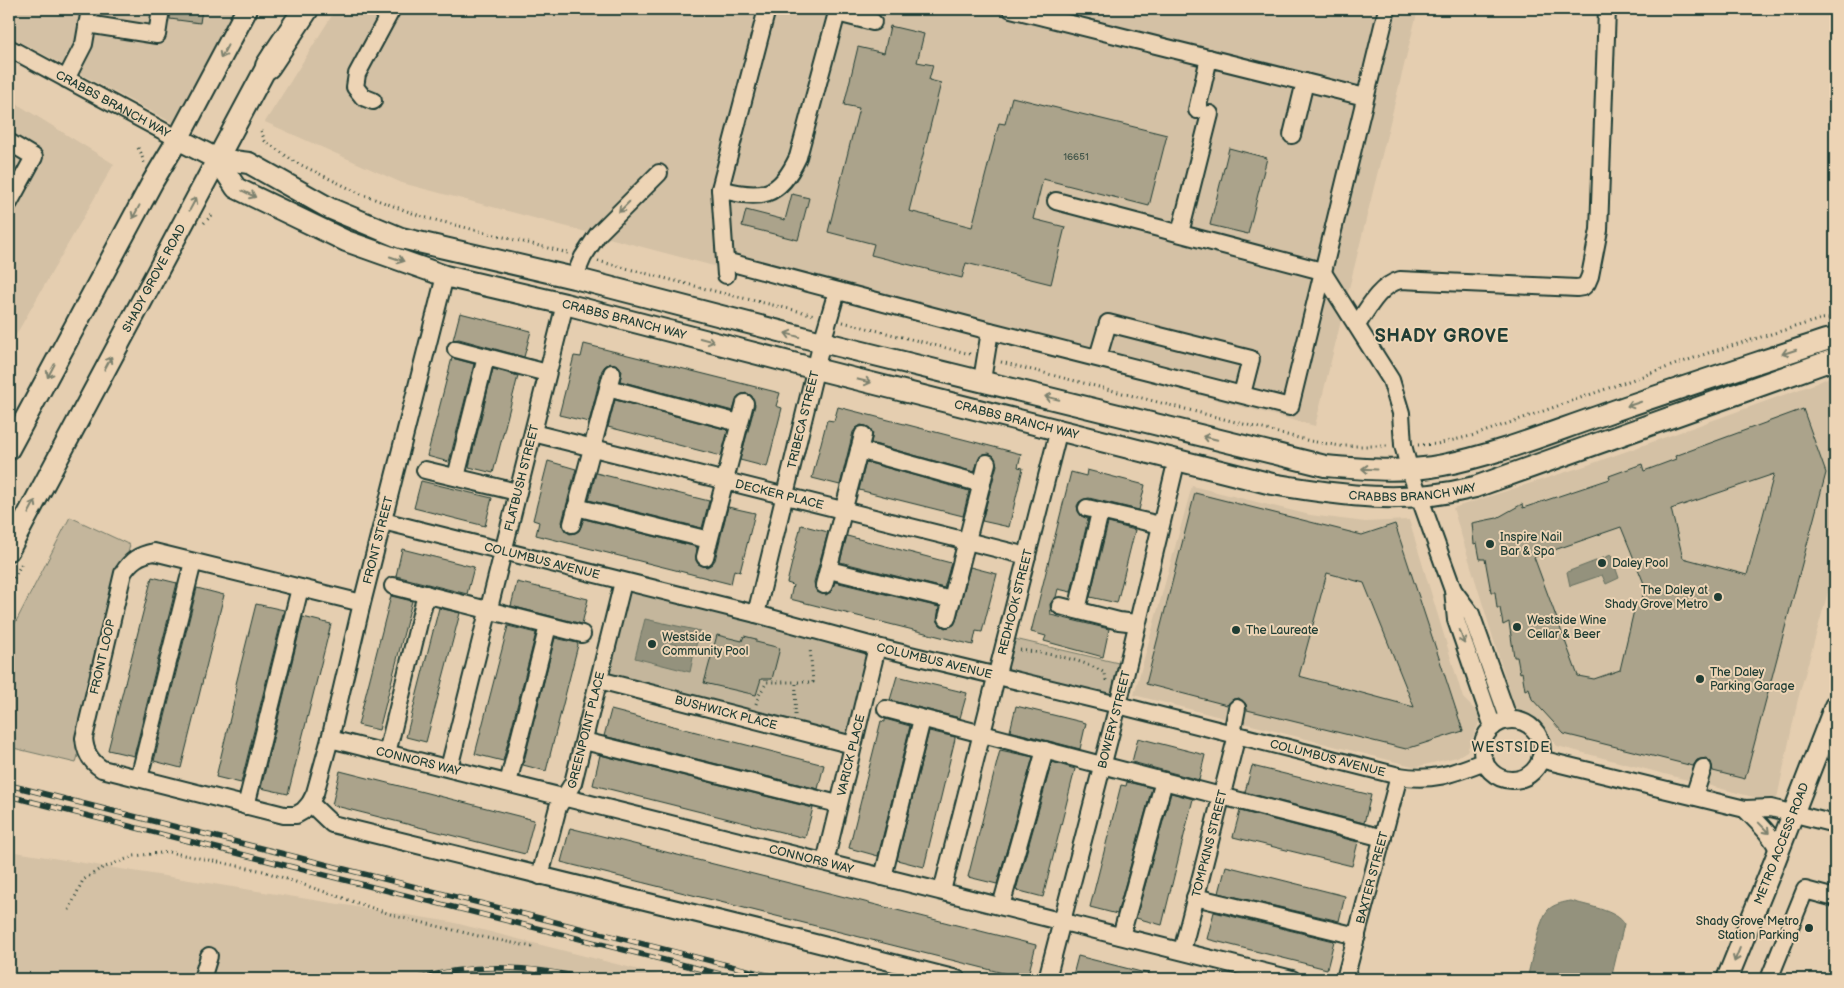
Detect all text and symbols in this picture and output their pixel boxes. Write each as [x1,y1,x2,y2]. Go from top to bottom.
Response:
one-way arrow [219,44,229,59]
street label: CRABBS BRANCH WAY [53,67,174,141]
house number: 16651 [1063,151,1089,163]
one-way arrow [241,190,256,199]
one-way arrow [188,197,198,212]
one-way arrow [618,201,630,213]
one-way arrow [131,205,141,220]
street label: SHADY GROVE ROAD [119,221,189,335]
one-way arrow [389,255,405,265]
street label: CRABBS BRANCH WAY [560,296,689,343]
district label: SHADY GROVE [1375,326,1509,347]
one-way arrow [785,329,801,339]
one-way arrow [698,336,714,346]
one-way arrow [1781,348,1797,358]
one-way arrow [103,356,113,371]
one-way arrow [46,363,56,378]
street label: TRIBECA STREET [784,368,822,470]
one-way arrow [855,377,871,386]
one-way arrow [1045,393,1061,402]
street label: CRABBS BRANCH WAY [953,397,1081,443]
one-way arrow [1627,400,1643,409]
street label: FLATBUSH STREET [501,422,542,533]
one-way arrow [1202,433,1218,442]
one-way arrow [1361,464,1377,474]
street label: DECKER PLACE [734,476,825,513]
street label: CRABBS BRANCH WAY [1348,479,1478,505]
street label: FRONT STREET [360,494,396,586]
one-way arrow [27,499,37,514]
place label: Inspire Nail Bar & Spa [1500,530,1562,559]
marker: Inspire Nail Bar & Spa [1484,538,1496,550]
street label: COLUMBUS AVENUE [483,539,602,582]
street label: REDHOOK STREET [995,547,1036,657]
place label: Daley Pool [1612,556,1668,571]
marker: Daley Pool [1596,557,1608,569]
place label: The Daley at Shady Grove Metro [1605,583,1708,612]
marker: The Daley at Shady Grove Metro [1712,591,1724,603]
place label: Westside Wine Cellar & Beer [1527,613,1606,642]
street label: FRONT LOOP [87,618,119,696]
marker: Westside Wine Cellar & Beer [1511,621,1523,633]
place label: The Laureate [1246,623,1318,638]
marker: The Laureate [1230,624,1242,636]
one-way arrow [1458,629,1467,645]
place label: Westside Community Pool [662,630,748,659]
marker: Westside Community Pool [646,638,658,650]
street label: COLUMBUS AVENUE [875,640,994,682]
place label: The Daley Parking Garage [1710,665,1795,694]
street label: BOWERY STREET [1094,668,1134,770]
street label: GREENPOINT PLACE [564,670,608,792]
marker: The Daley Parking Garage [1694,673,1706,685]
street label: BUSHWICK PLACE [673,692,779,733]
street label: VARICK PLACE [834,713,868,797]
street label: COLUMBUS AVENUE [1268,736,1387,780]
district label: WESTSIDE [1472,739,1550,756]
street label: CONNORS WAY [374,743,463,779]
street label: METRO ACCESS ROAD [1751,780,1812,907]
street label: TOMPKINS STREET [1189,787,1230,899]
one-way arrow [1758,822,1770,835]
street label: BAXTER STREET [1353,829,1392,925]
street label: CONNORS WAY [767,841,856,877]
place label: Shady Grove Metro Station Parking [1696,914,1799,943]
marker: Shady Grove Metro Station Parking [1803,922,1815,934]
one-way arrow [1732,947,1741,962]

